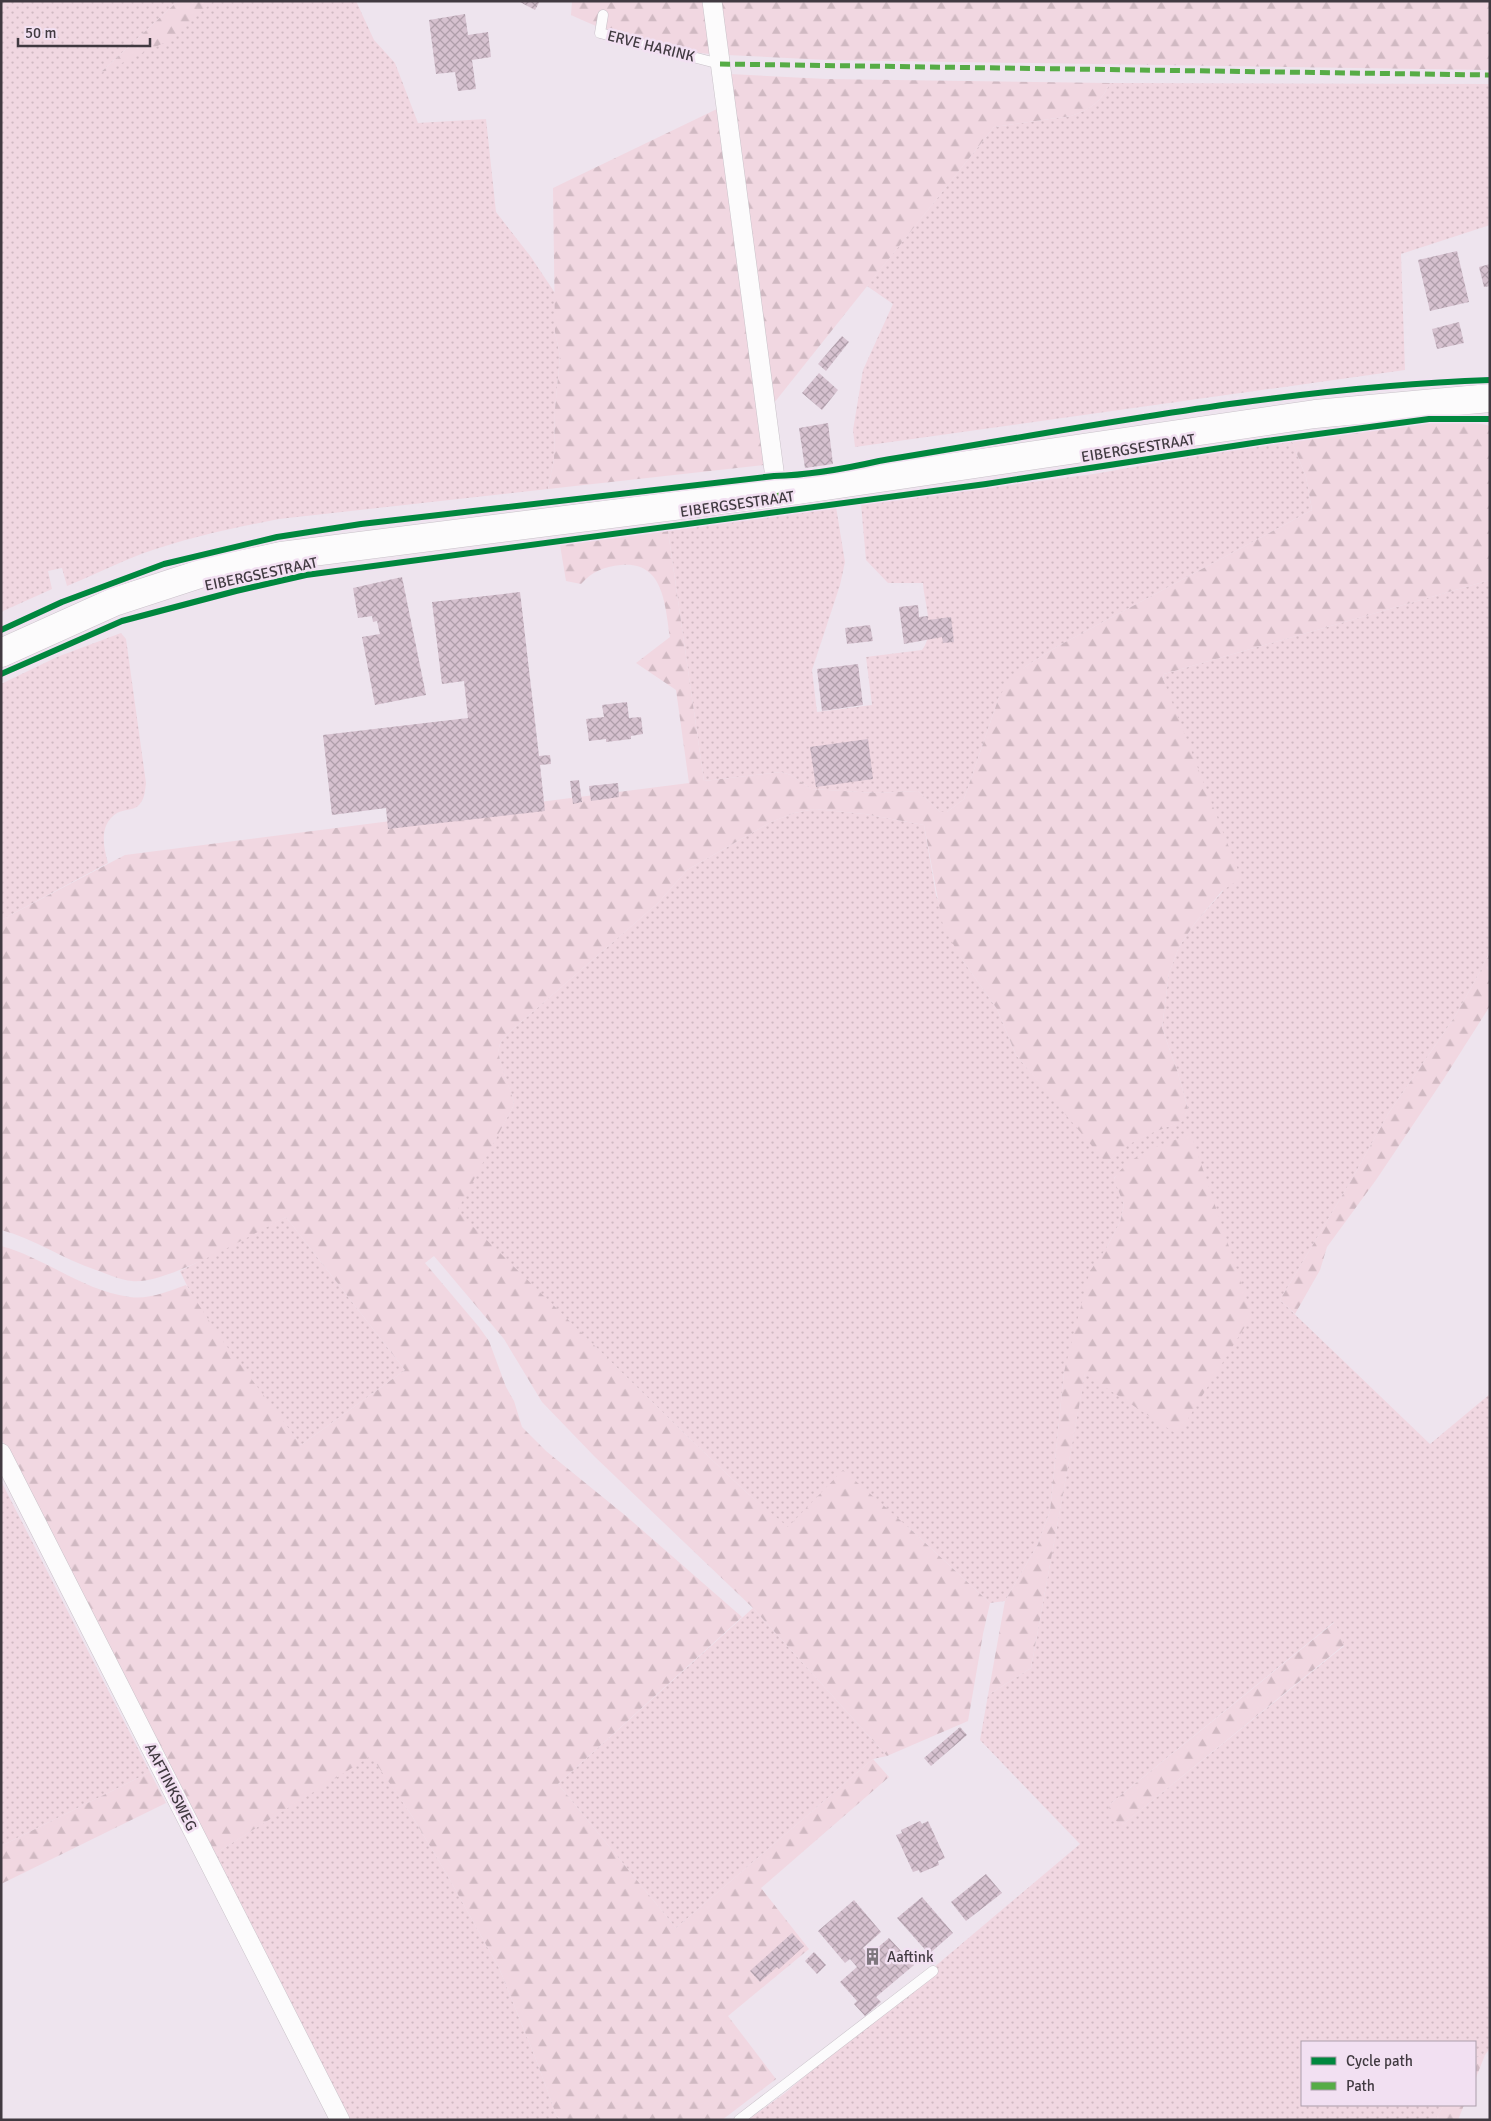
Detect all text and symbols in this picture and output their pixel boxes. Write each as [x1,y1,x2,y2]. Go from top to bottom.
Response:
scale bar [18,15,150,47]
text: 50 m [25,24,56,42]
street label: ERVE HARINK [605,26,697,66]
street label: EIBERGSESTRAAT [1080,430,1197,466]
street label: EIBERGSESTRAAT [679,487,796,521]
street label: EIBERGSESTRAAT [203,553,320,595]
street label: AAFTINKSWEG [141,1740,201,1834]
building icon: Aaftink [863,1947,883,1967]
place label: Aaftink [887,1948,934,1966]
legend [1301,2041,1476,2106]
text: Cycle path [1346,2052,1413,2070]
text: Path [1346,2077,1375,2095]

